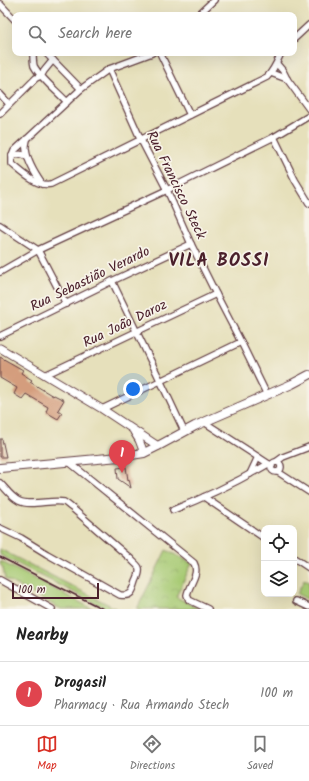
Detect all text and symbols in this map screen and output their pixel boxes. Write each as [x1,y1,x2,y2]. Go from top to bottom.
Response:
search box [12,12,297,56]
text: Search here [58,22,132,46]
icon: search [26,23,48,45]
street label: Rua Francisco Steck [140,127,212,244]
street label: Rua Sebastião Verardo [26,240,154,318]
district label: VILA BOSSI [168,247,270,276]
street label: Rua João Daroz [79,294,171,354]
your location [123,379,143,399]
pin: 1 [109,440,135,473]
map controls [261,525,297,597]
button: locate [261,525,297,561]
button: layers [261,561,297,597]
scale bar [12,581,99,600]
text: 100 m [18,581,46,599]
text: Nearby [16,622,68,649]
text: Drogasil [54,671,106,695]
text: 1 [27,683,31,704]
text: 100 m [260,683,293,704]
text: Pharmacy · Rua Armando Stech [54,695,229,716]
tab: Map [36,733,58,775]
tab: Directions [130,733,175,775]
tab: Saved [247,733,273,775]

